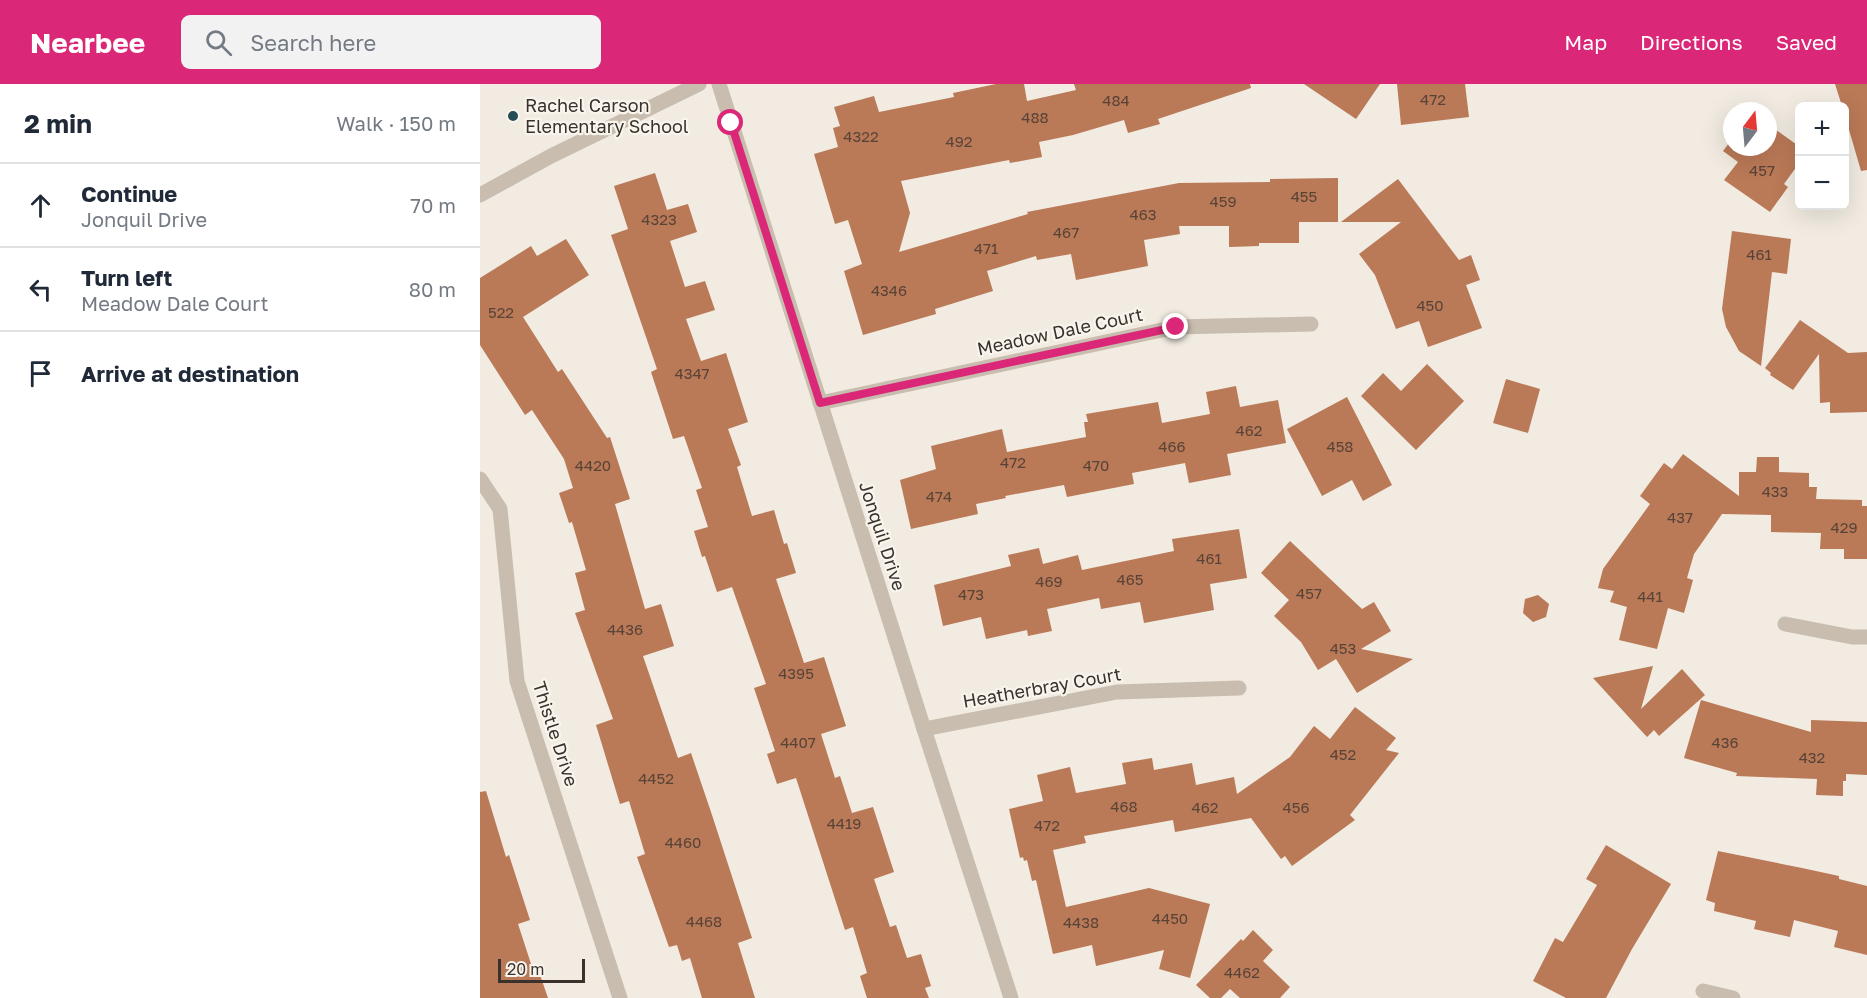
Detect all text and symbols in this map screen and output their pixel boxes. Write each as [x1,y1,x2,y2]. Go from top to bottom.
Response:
search box [181,15,601,69]
text: Nearbee [30,26,145,59]
icon: search [202,26,235,59]
text: Search here [250,29,376,56]
text: Map [1564,29,1607,55]
text: Directions [1640,29,1743,55]
text: Saved [1776,29,1837,55]
house number: 472 [1420,90,1446,108]
house number: 484 [1102,91,1130,109]
place label: Rachel Carson Elementary School [525,94,689,137]
north arrow [1723,102,1777,156]
map controls [1795,102,1849,210]
button: + [1795,102,1849,156]
text: 2 min [24,108,92,139]
house number: 488 [1021,108,1049,126]
marker: Rachel Carson Elementary School [506,109,520,123]
route start [717,109,743,135]
text: Walk · 150 m [336,111,456,135]
house number: 4322 [843,127,879,145]
house number: 492 [946,132,972,150]
button: − [1795,156,1849,210]
house number: 457 [1749,161,1775,179]
text: Continue [81,180,177,207]
house number: 455 [1291,187,1317,205]
icon: ahead [24,189,57,222]
house number: 459 [1210,192,1236,210]
text: 70 m [410,193,456,217]
house number: 463 [1129,205,1157,223]
text: Jonquil Drive [81,207,207,231]
house number: 4323 [641,210,677,228]
house number: 467 [1053,223,1079,241]
house number: 471 [974,239,998,257]
house number: 461 [1746,245,1772,263]
text: Turn left [81,264,172,291]
icon: left [24,273,57,306]
text: 80 m [409,277,456,301]
house number: 4346 [871,281,907,299]
text: Meadow Dale Court [81,291,268,315]
house number: 450 [1416,296,1444,314]
house number: 522 [488,303,514,321]
street label: Meadow Dale Court [975,303,1145,359]
route end [1162,313,1188,339]
icon: arrive [24,357,57,390]
text: Arrive at destination [81,360,299,387]
house number: 4347 [674,364,710,382]
house number: 462 [1236,421,1262,439]
house number: 466 [1158,437,1186,455]
house number: 458 [1326,437,1354,455]
house number: 472 [1000,453,1026,471]
house number: 4420 [575,456,611,474]
house number: 470 [1083,456,1109,474]
street label: Jonquil Drive [855,478,911,593]
house number: 433 [1762,482,1788,500]
house number: 474 [926,487,952,505]
house number: 437 [1667,508,1693,526]
house number: 429 [1831,518,1857,536]
house number: 461 [1196,549,1222,567]
house number: 465 [1117,570,1143,588]
house number: 469 [1035,572,1063,590]
house number: 457 [1296,584,1322,602]
house number: 473 [958,585,984,603]
house number: 441 [1637,587,1663,605]
house number: 4436 [607,620,643,638]
house number: 453 [1330,639,1356,657]
street label: Heatherbray Court [961,662,1123,712]
house number: 4395 [778,664,814,682]
street label: Thistle Drive [529,678,583,789]
house number: 4407 [780,733,816,751]
house number: 436 [1711,733,1739,751]
house number: 452 [1330,745,1356,763]
house number: 432 [1799,748,1825,766]
house number: 4452 [638,769,674,787]
house number: 468 [1110,797,1138,815]
house number: 462 [1192,798,1218,816]
house number: 456 [1283,798,1309,816]
house number: 4419 [827,814,861,832]
house number: 472 [1034,816,1060,834]
house number: 4460 [665,833,701,851]
house number: 4450 [1152,909,1188,927]
house number: 4468 [686,912,722,930]
house number: 4438 [1063,913,1099,931]
scale bar [498,956,585,984]
text: 20 m [507,959,544,979]
house number: 4462 [1224,963,1260,981]

